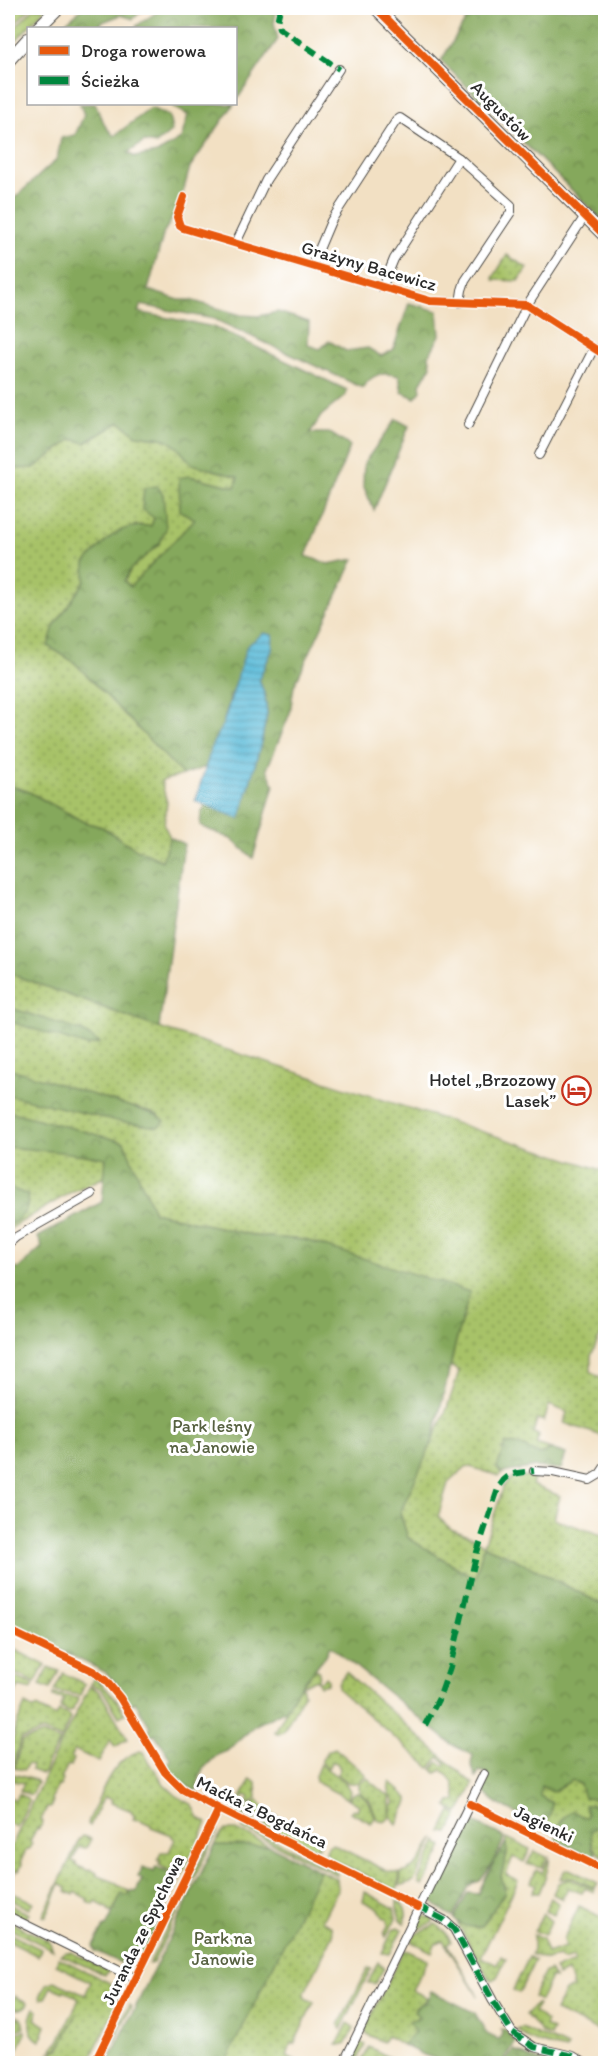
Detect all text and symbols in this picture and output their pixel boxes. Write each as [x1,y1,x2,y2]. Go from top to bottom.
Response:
legend [27,27,237,105]
text: Droga rowerowa [81,40,207,62]
text: Ścieżka [81,70,140,92]
street label: Augustów [466,76,536,146]
street label: Grażyny Bacewicz [299,236,439,296]
place label: Hotel „Brzozowy Lasek” [429,1069,557,1112]
hotel icon: Hotel „Brzozowy Lasek” [561,1074,593,1106]
park label: Park leśny na Janowie [169,1415,255,1458]
street label: Maćka z Bogdańca [193,1771,331,1853]
street label: Jagienki [511,1800,577,1848]
street label: Juranda ze Spychowa [97,1851,189,2008]
park label: Park na Janowie [192,1927,254,1970]

